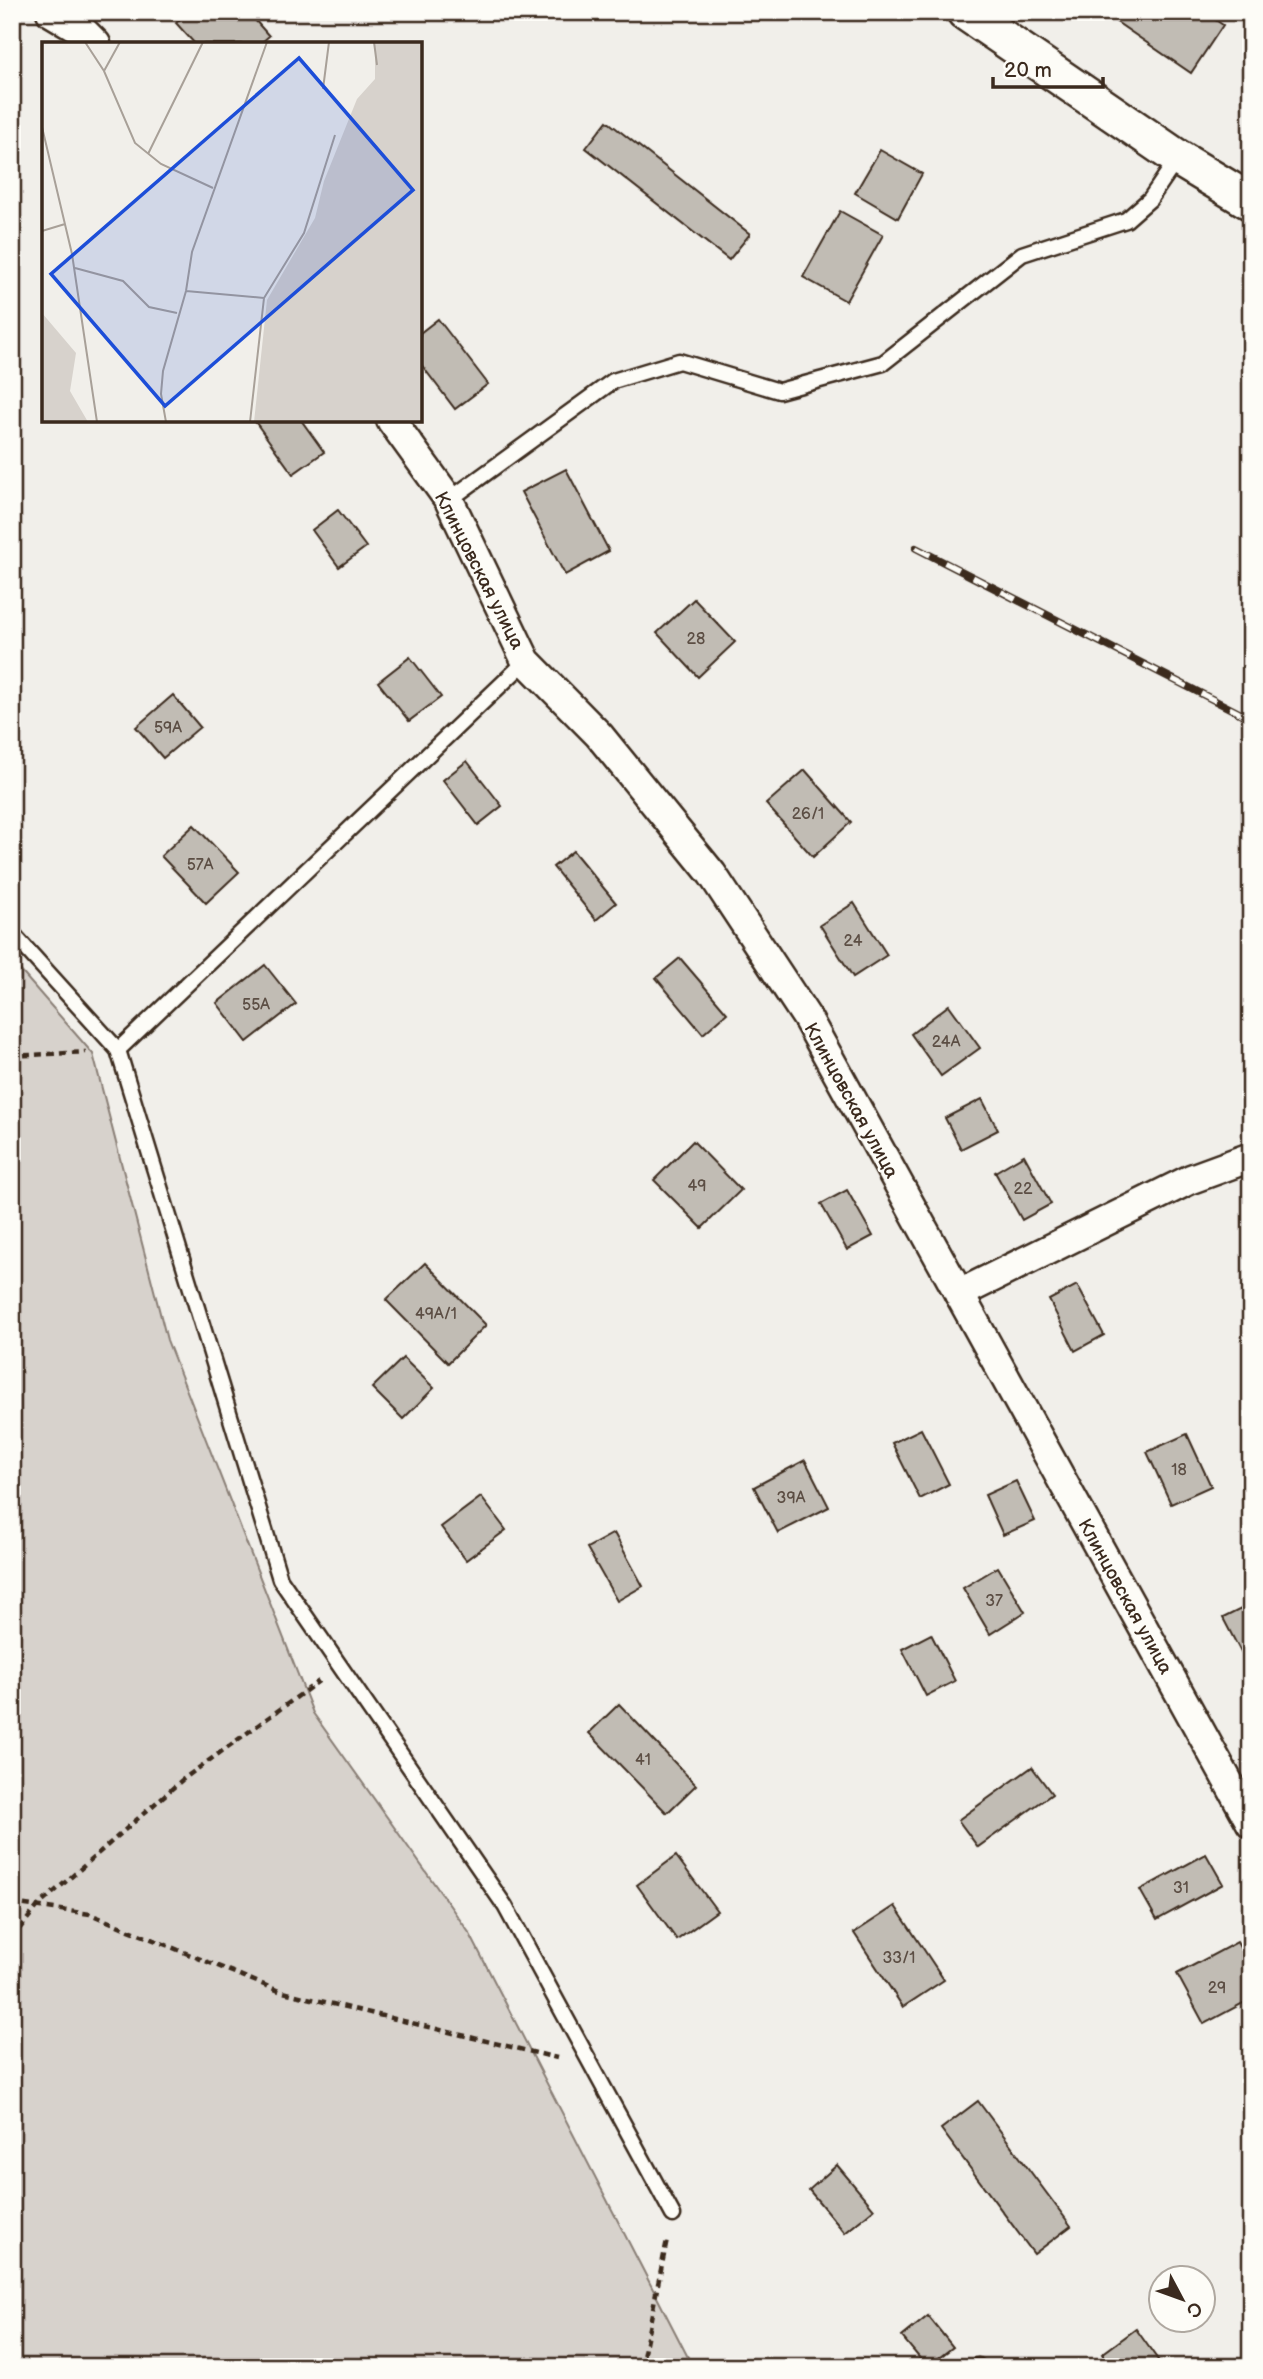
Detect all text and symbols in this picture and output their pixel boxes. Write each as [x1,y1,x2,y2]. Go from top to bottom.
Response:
inset map [42,42,422,422]
scale bar [993,46,1104,90]
text: 20 m [1004,58,1052,83]
street label: Клинцовская улица [429,488,528,653]
house number: 28 [687,630,705,649]
house number: 59А [154,719,182,738]
house number: 26/1 [792,805,824,824]
house number: 57А [187,856,214,875]
house number: 24 [844,932,863,951]
house number: 55А [242,996,270,1015]
street label: Клинцовская улица [798,1019,903,1182]
house number: 24А [932,1033,961,1052]
house number: 49 [687,1177,707,1196]
house number: 22 [1014,1180,1033,1199]
house number: 49А/1 [415,1305,457,1324]
house number: 18 [1171,1461,1187,1480]
house number: 39А [777,1489,806,1508]
street label: Клинцовская улица [1072,1515,1177,1678]
house number: 37 [985,1592,1003,1611]
house number: 41 [635,1751,651,1770]
house number: 31 [1173,1879,1189,1898]
house number: 33/1 [882,1949,916,1968]
house number: 29 [1208,1979,1226,1998]
north arrow [1148,2264,1218,2334]
text: С [1181,2297,1207,2322]

